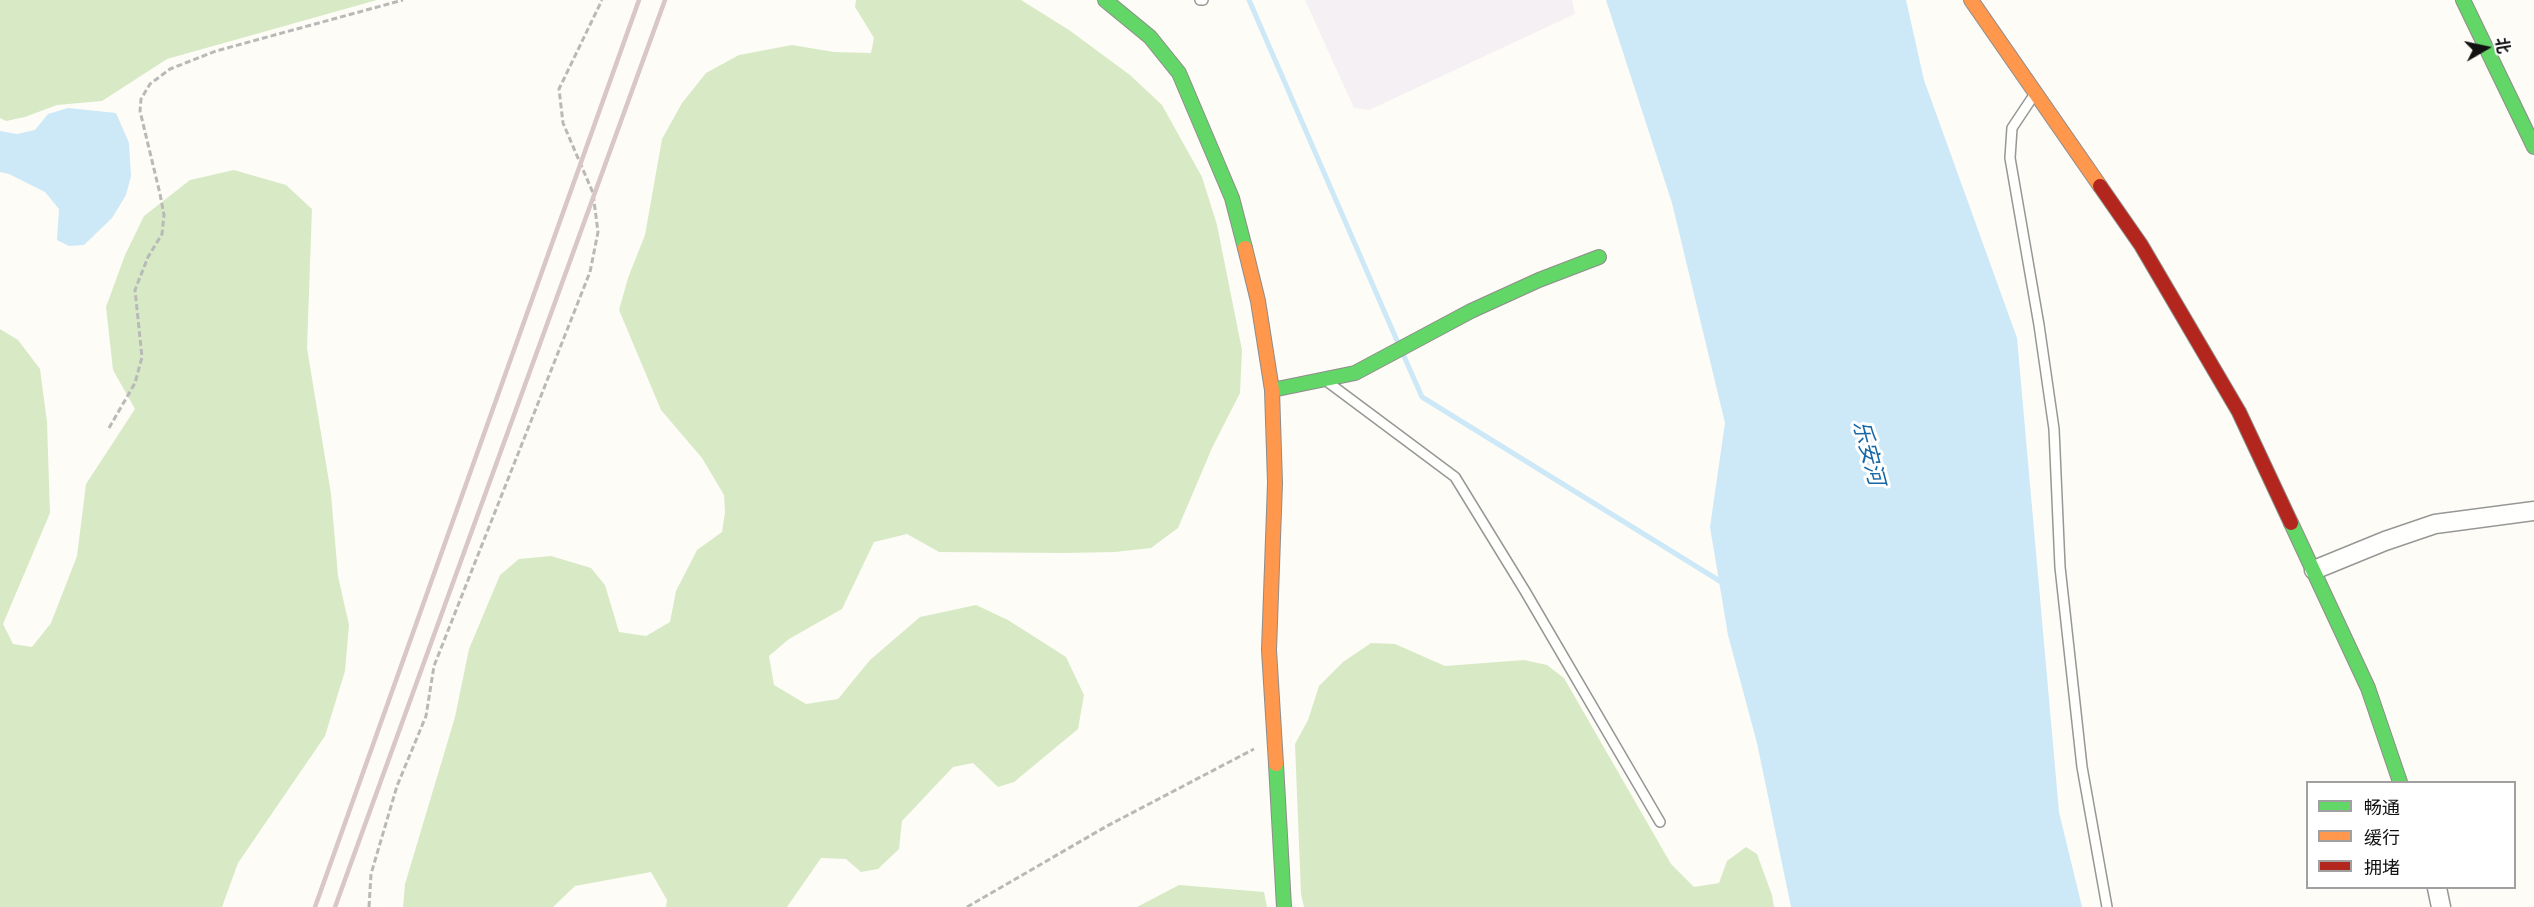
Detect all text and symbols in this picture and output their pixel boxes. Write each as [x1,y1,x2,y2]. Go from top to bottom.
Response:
north arrow [2456,18,2516,78]
text: 北 [2491,35,2517,55]
water label: 乐安河 [1847,418,1889,488]
legend [2306,781,2516,889]
text: 畅通 [2364,793,2400,820]
text: 缓行 [2364,823,2400,850]
text: 拥堵 [2364,853,2400,880]

